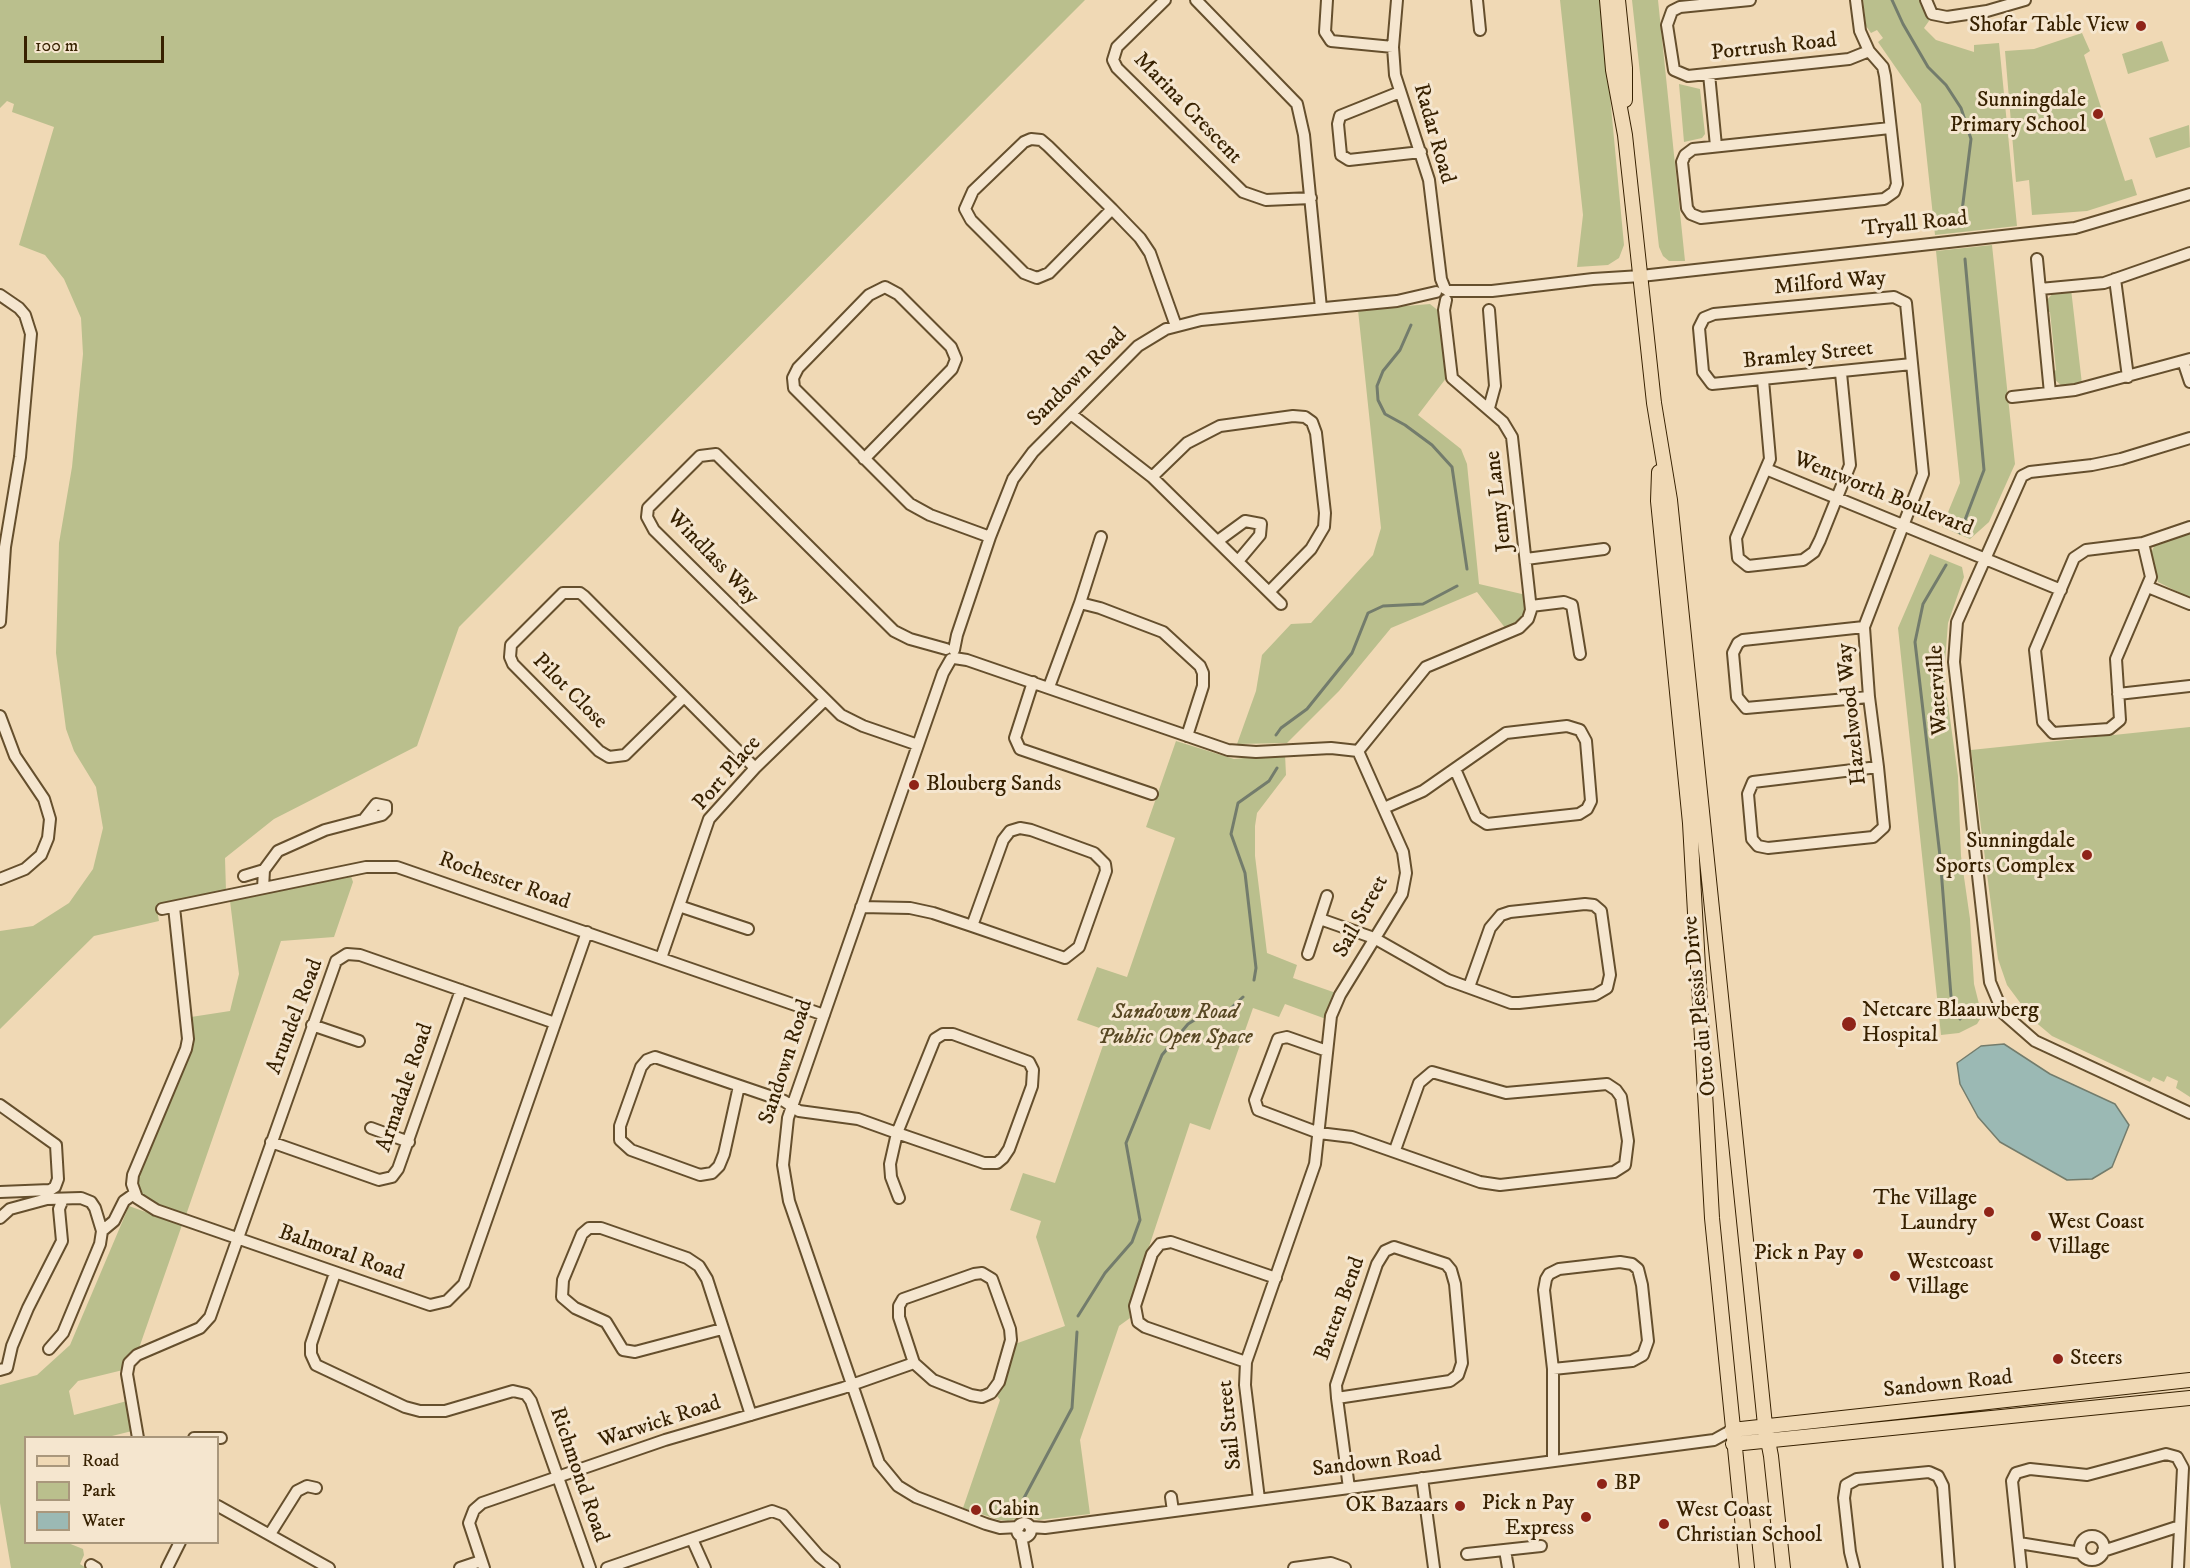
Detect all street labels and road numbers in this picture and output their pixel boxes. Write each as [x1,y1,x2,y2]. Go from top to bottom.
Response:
street label: Portrush Road [1710,28,1838,68]
street label: Marina Crescent [1127,48,1247,170]
street label: Radar Road [1406,81,1460,187]
street label: Tryall Road [1861,206,1969,244]
street label: Milford Way [1773,266,1887,302]
street label: Sandown Road [1023,323,1133,433]
street label: Bramley Street [1742,336,1874,376]
street label: Wentworth Boulevard [1789,447,1977,543]
street label: Jenny Lane [1481,449,1519,553]
street label: Windlass Way [660,505,764,611]
street label: Hazelwood Way [1832,642,1874,786]
street label: Waterville [1923,644,1955,736]
street label: Pilot Close [526,649,612,735]
street label: Port Place [688,731,768,817]
street label: Rochester Road [435,847,573,917]
street label: Sail Street [1329,871,1395,963]
street label: Otto du Plessis Drive [1678,915,1724,1097]
street label: Arundel Road [262,956,330,1078]
street label: Sandown Road [754,996,820,1128]
street label: Armadale Road [372,1020,440,1156]
street label: Balmoral Road [275,1220,407,1288]
street label: Batten Bend [1310,1254,1372,1364]
street label: Sandown Road [1882,1365,2014,1405]
street label: Sail Street [1213,1379,1249,1471]
street label: Warwick Road [596,1391,724,1455]
street label: Richmond Road [543,1404,613,1546]
street label: Sandown Road [1311,1442,1443,1484]

